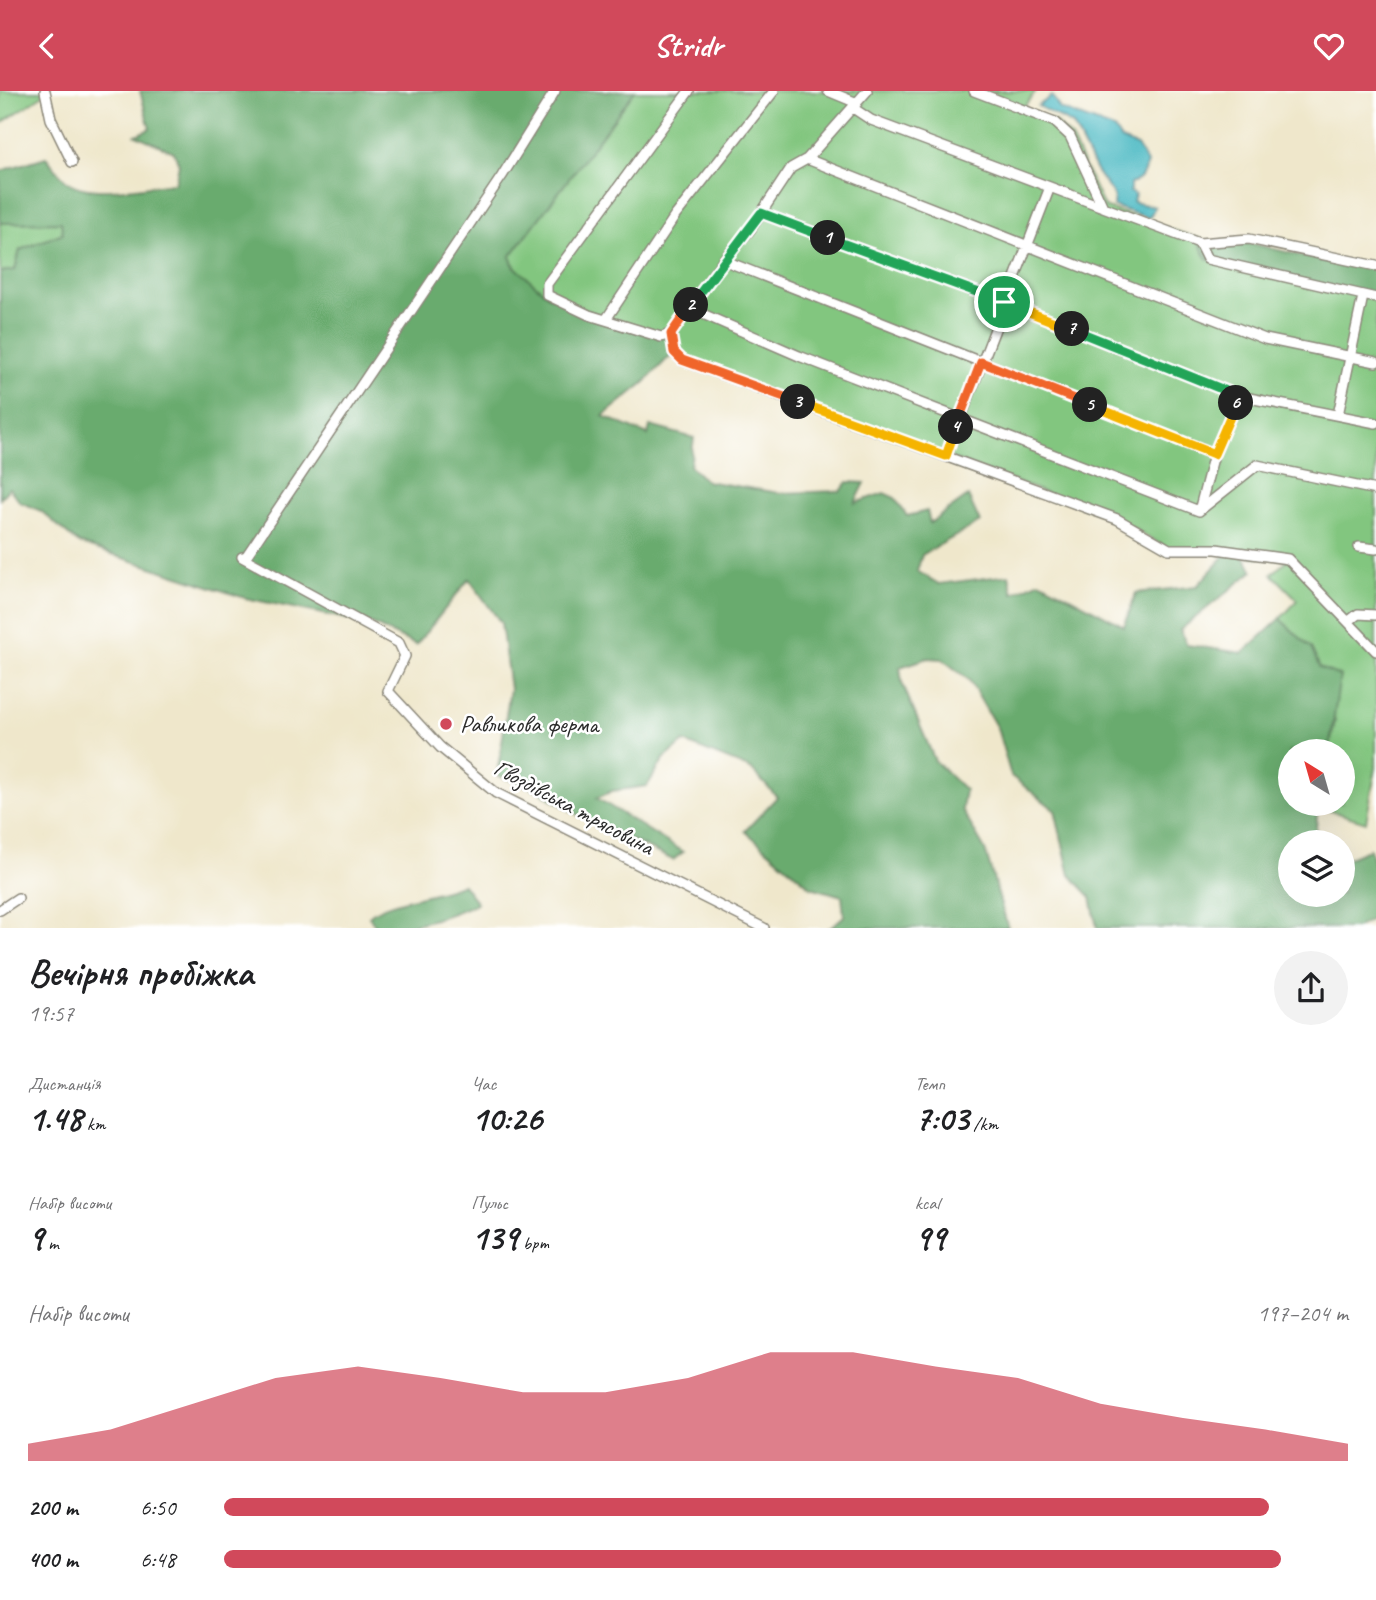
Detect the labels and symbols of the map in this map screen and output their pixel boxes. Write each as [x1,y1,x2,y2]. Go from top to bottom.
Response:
pin: 1 [810,221,846,255]
pin [974,272,1034,332]
pin: 2 [674,287,708,323]
pin: 7 [1054,311,1090,347]
pin: 3 [780,385,816,419]
pin: 6 [1218,385,1254,421]
pin: 5 [1072,387,1108,423]
pin: 4 [939,409,974,445]
place label: Равликова ферма [460,709,600,739]
marker: Равликова ферма [438,716,454,732]
north arrow [1278,739,1354,815]
street label: Гвоздівська трясовина [489,752,660,862]

